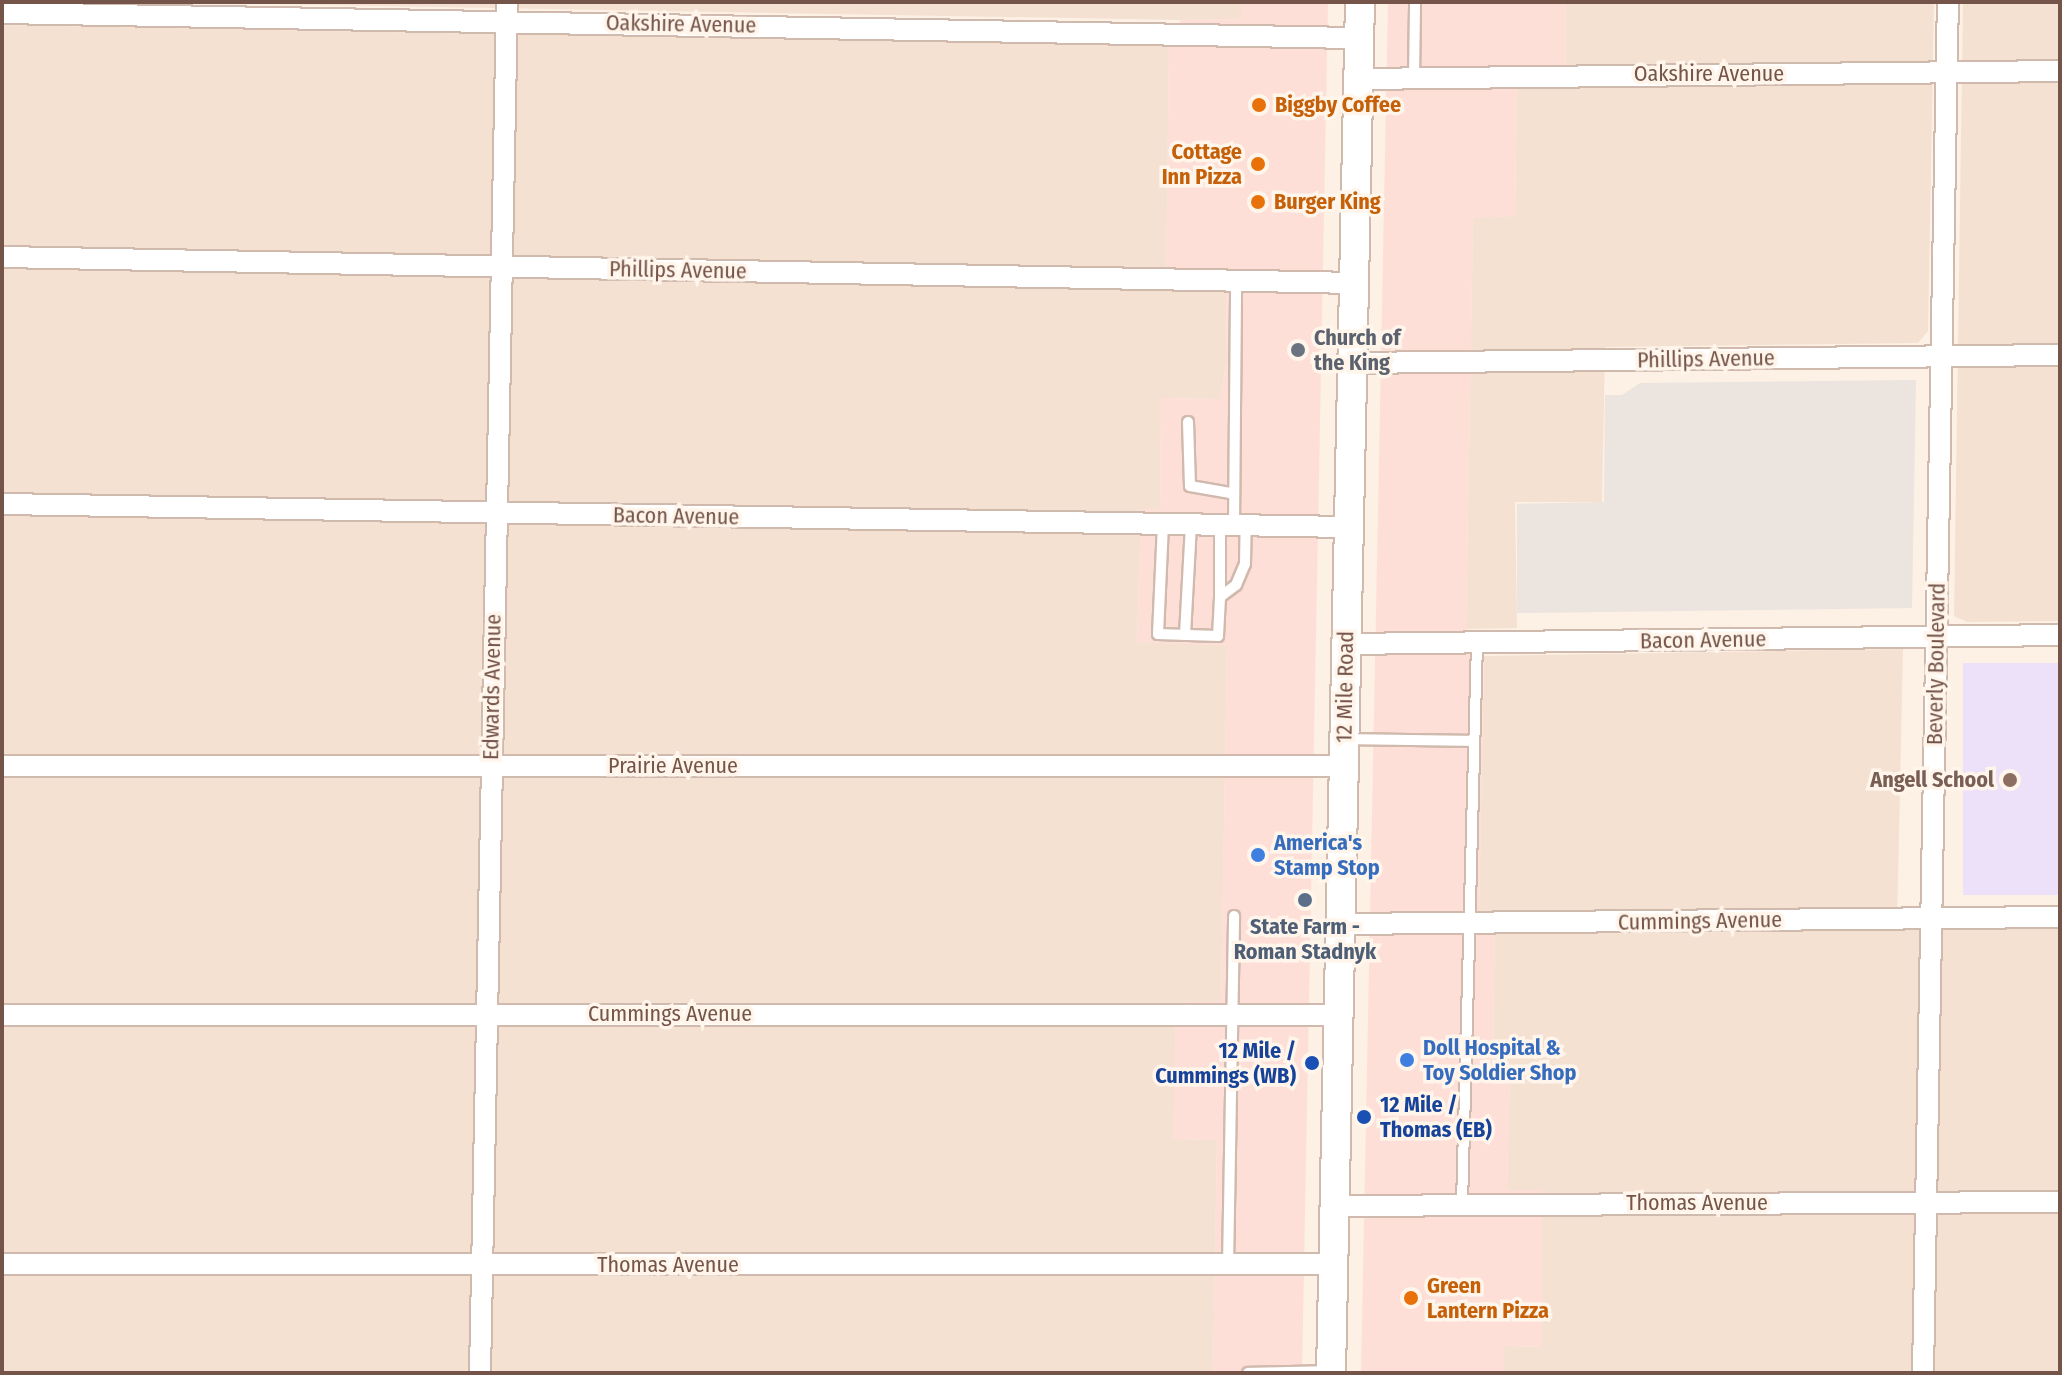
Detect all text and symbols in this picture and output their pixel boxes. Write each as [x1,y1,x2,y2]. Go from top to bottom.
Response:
street label: Oakshire Avenue [606,9,756,39]
street label: Oakshire Avenue [1634,61,1784,87]
place label: Biggby Coffee [1275,92,1401,118]
marker: Biggby Coffee [1250,96,1268,114]
place label: Cottage Inn Pizza [1162,138,1242,190]
marker: Cottage Inn Pizza [1249,155,1267,173]
place label: Burger King [1274,189,1381,215]
marker: Burger King [1249,193,1267,211]
street label: Phillips Avenue [609,256,747,284]
place label: Church of the King [1314,324,1400,376]
marker: Church of the King [1289,341,1307,359]
street label: Phillips Avenue [1637,345,1775,373]
street label: Bacon Avenue [613,502,739,530]
street label: Beverly Boulevard [1921,583,1951,745]
street label: Edwards Avenue [478,614,506,760]
street label: Bacon Avenue [1640,626,1766,654]
street label: 12 Mile Road [1331,631,1359,743]
street label: Prairie Avenue [608,753,738,779]
place label: Angell School [1870,767,1994,793]
marker: Angell School [2001,771,2019,789]
place label: America's Stamp Stop [1274,829,1380,880]
marker: America's Stamp Stop [1249,846,1267,864]
marker: State Farm - Roman Stadnyk [1296,891,1314,909]
street label: Cummings Avenue [1618,906,1782,936]
place label: State Farm - Roman Stadnyk [1234,913,1376,964]
street label: Cummings Avenue [588,1001,752,1027]
place label: Doll Hospital & Toy Soldier Shop [1423,1034,1576,1086]
place label: 12 Mile / Cummings (WB) [1155,1037,1296,1088]
marker: Doll Hospital & Toy Soldier Shop [1398,1051,1416,1069]
marker: 12 Mile / Cummings (WB) [1303,1054,1321,1072]
place label: 12 Mile / Thomas (EB) [1380,1091,1492,1142]
marker: 12 Mile / Thomas (EB) [1355,1108,1373,1126]
street label: Thomas Avenue [1626,1190,1768,1216]
street label: Thomas Avenue [597,1252,739,1278]
place label: Green Lantern Pizza [1427,1272,1549,1324]
marker: Green Lantern Pizza [1402,1289,1420,1307]

